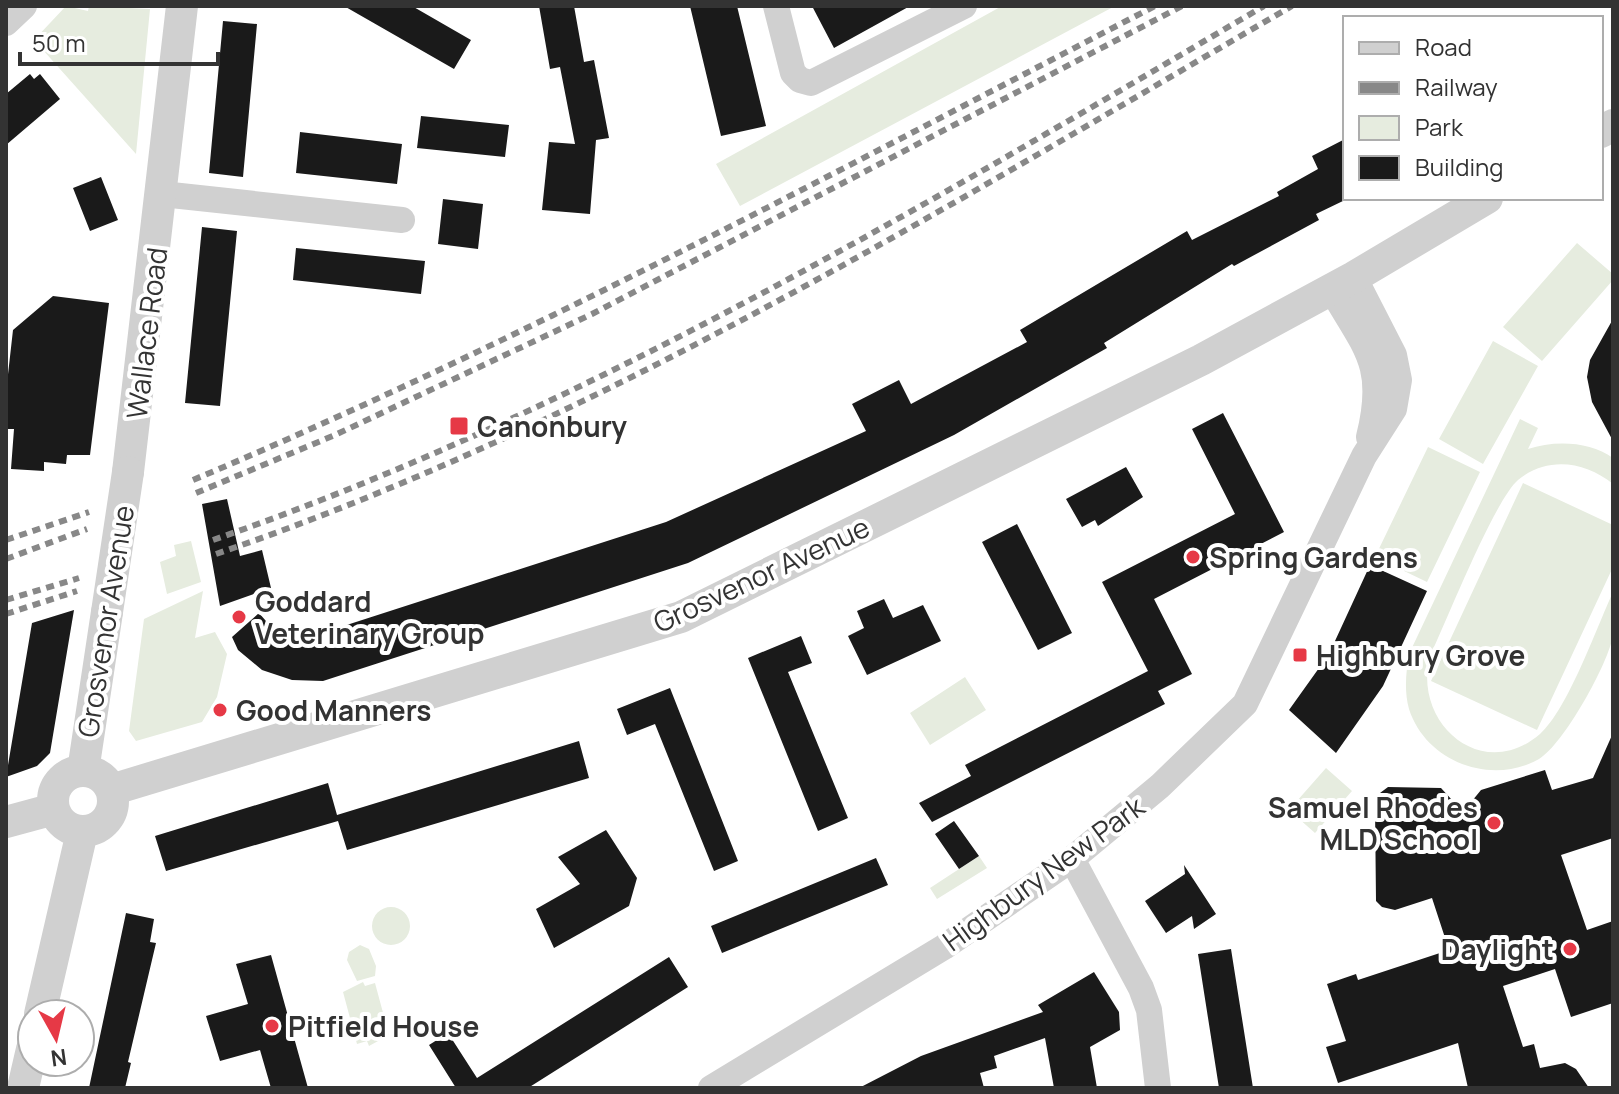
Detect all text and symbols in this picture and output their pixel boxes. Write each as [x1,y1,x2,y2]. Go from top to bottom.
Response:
scale bar [20,16,218,66]
legend [1343,16,1603,200]
text: 50 m [32,26,86,59]
text: Road [1415,30,1472,63]
text: Railway [1415,70,1498,103]
text: Park [1415,110,1464,143]
text: Building [1415,150,1503,183]
street label: Wallace Road [117,245,175,421]
place label: Canonbury [477,407,627,445]
marker: Canonbury [448,415,470,437]
street label: Grosvenor Avenue [68,502,142,740]
street label: Grosvenor Avenue [647,507,875,641]
place label: Spring Gardens [1209,538,1418,576]
marker: Spring Gardens [1184,548,1202,566]
place label: Goddard Veterinary Group [255,582,484,652]
marker: Goddard Veterinary Group [230,608,248,626]
place label: Highbury Grove [1316,636,1525,674]
marker: Highbury Grove [1291,646,1309,664]
place label: Good Manners [236,691,431,729]
marker: Good Manners [211,701,229,719]
street label: Highbury New Park [935,786,1152,959]
place label: Samuel Rhodes MLD School [1268,788,1478,858]
marker: Samuel Rhodes MLD School [1485,814,1503,832]
place label: Daylight [1441,930,1554,968]
marker: Daylight [1561,940,1579,958]
north arrow [16,998,96,1078]
place label: Pitfield House [288,1007,479,1045]
marker: Pitfield House [263,1017,281,1035]
text: N [49,1042,69,1074]

